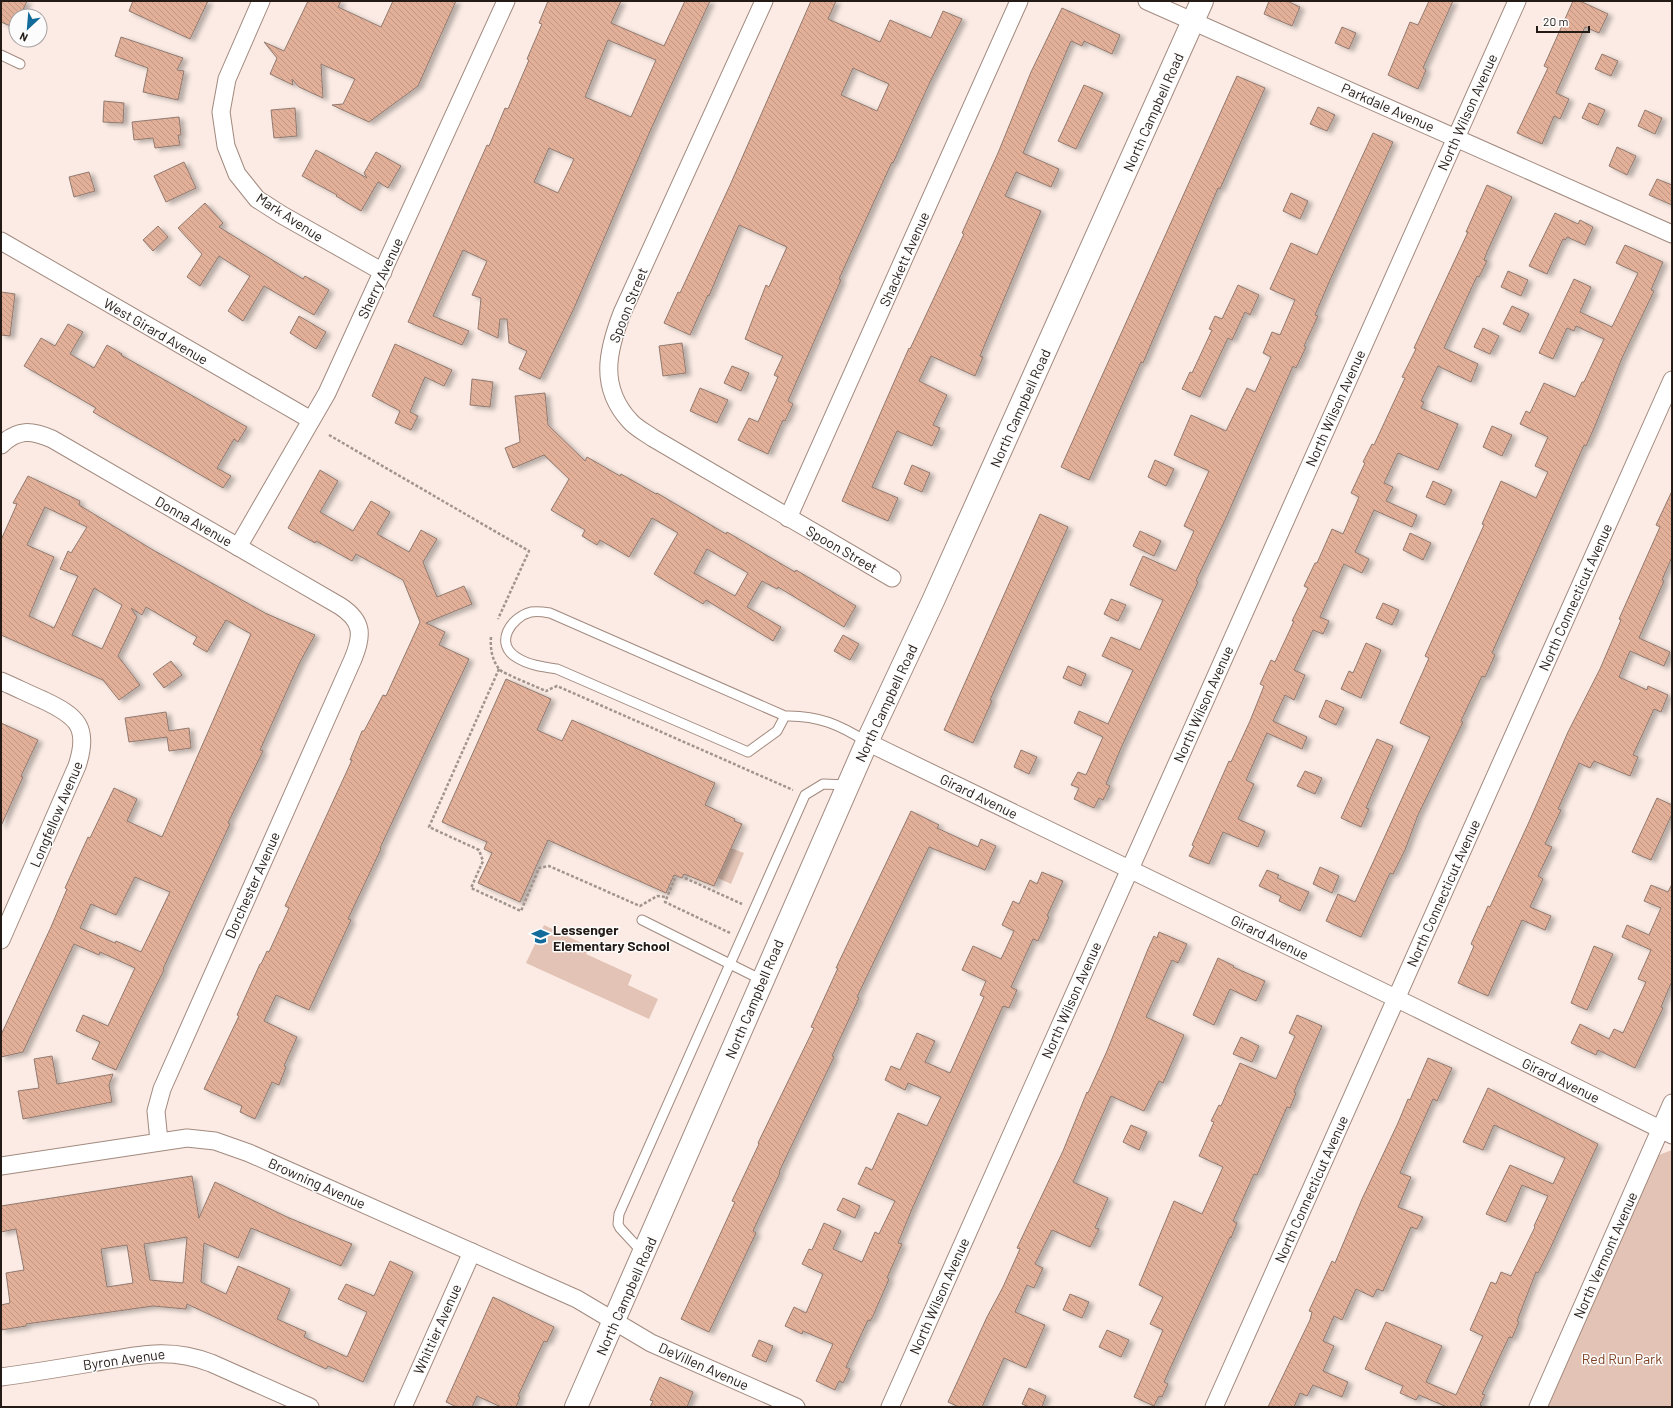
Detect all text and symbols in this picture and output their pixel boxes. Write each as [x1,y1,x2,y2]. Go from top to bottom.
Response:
north arrow [8,8,48,48]
scale bar [1537,8,1589,34]
text: 20 m [1543,14,1569,28]
text: N [17,30,30,45]
street label: North Campbell Road [1119,50,1187,174]
street label: North Wilson Avenue [1434,51,1500,173]
street label: Parkdale Avenue [1339,79,1437,135]
street label: Mark Avenue [253,189,327,245]
street label: Shackett Avenue [876,209,932,309]
street label: Sherry Avenue [354,235,406,321]
street label: Spoon Street [605,265,651,345]
street label: West Girard Avenue [101,294,211,368]
street label: North Campbell Road [986,346,1054,470]
street label: North Wilson Avenue [1302,347,1368,469]
street label: Donna Avenue [153,492,235,550]
street label: North Connecticut Avenue [1535,521,1615,673]
street label: Spoon Street [803,522,881,576]
street label: North Campbell Road [851,641,921,765]
street label: North Wilson Avenue [1170,643,1236,765]
street label: Longfellow Avenue [26,758,86,870]
street label: Girard Avenue [937,770,1021,822]
street label: North Connecticut Avenue [1403,817,1483,969]
street label: Dorchester Avenue [221,829,283,941]
street label: Girard Avenue [1228,911,1312,963]
place label: Lessenger Elementary School [553,921,670,954]
school or university icon: Lessenger Elementary School [530,927,550,947]
street label: North Campbell Road [721,937,787,1061]
street label: North Wilson Avenue [1038,939,1104,1061]
street label: Girard Avenue [1519,1054,1603,1106]
street label: North Connecticut Avenue [1271,1113,1351,1265]
street label: Browning Avenue [266,1154,368,1212]
street label: North Vermont Avenue [1569,1189,1641,1321]
street label: North Campbell Road [592,1234,660,1358]
street label: North Wilson Avenue [906,1235,972,1357]
street label: Whittier Avenue [410,1281,464,1377]
street label: DeVillen Avenue [656,1339,752,1393]
street label: Byron Avenue [82,1345,166,1373]
park label: Red Run Park [1582,1350,1662,1367]

